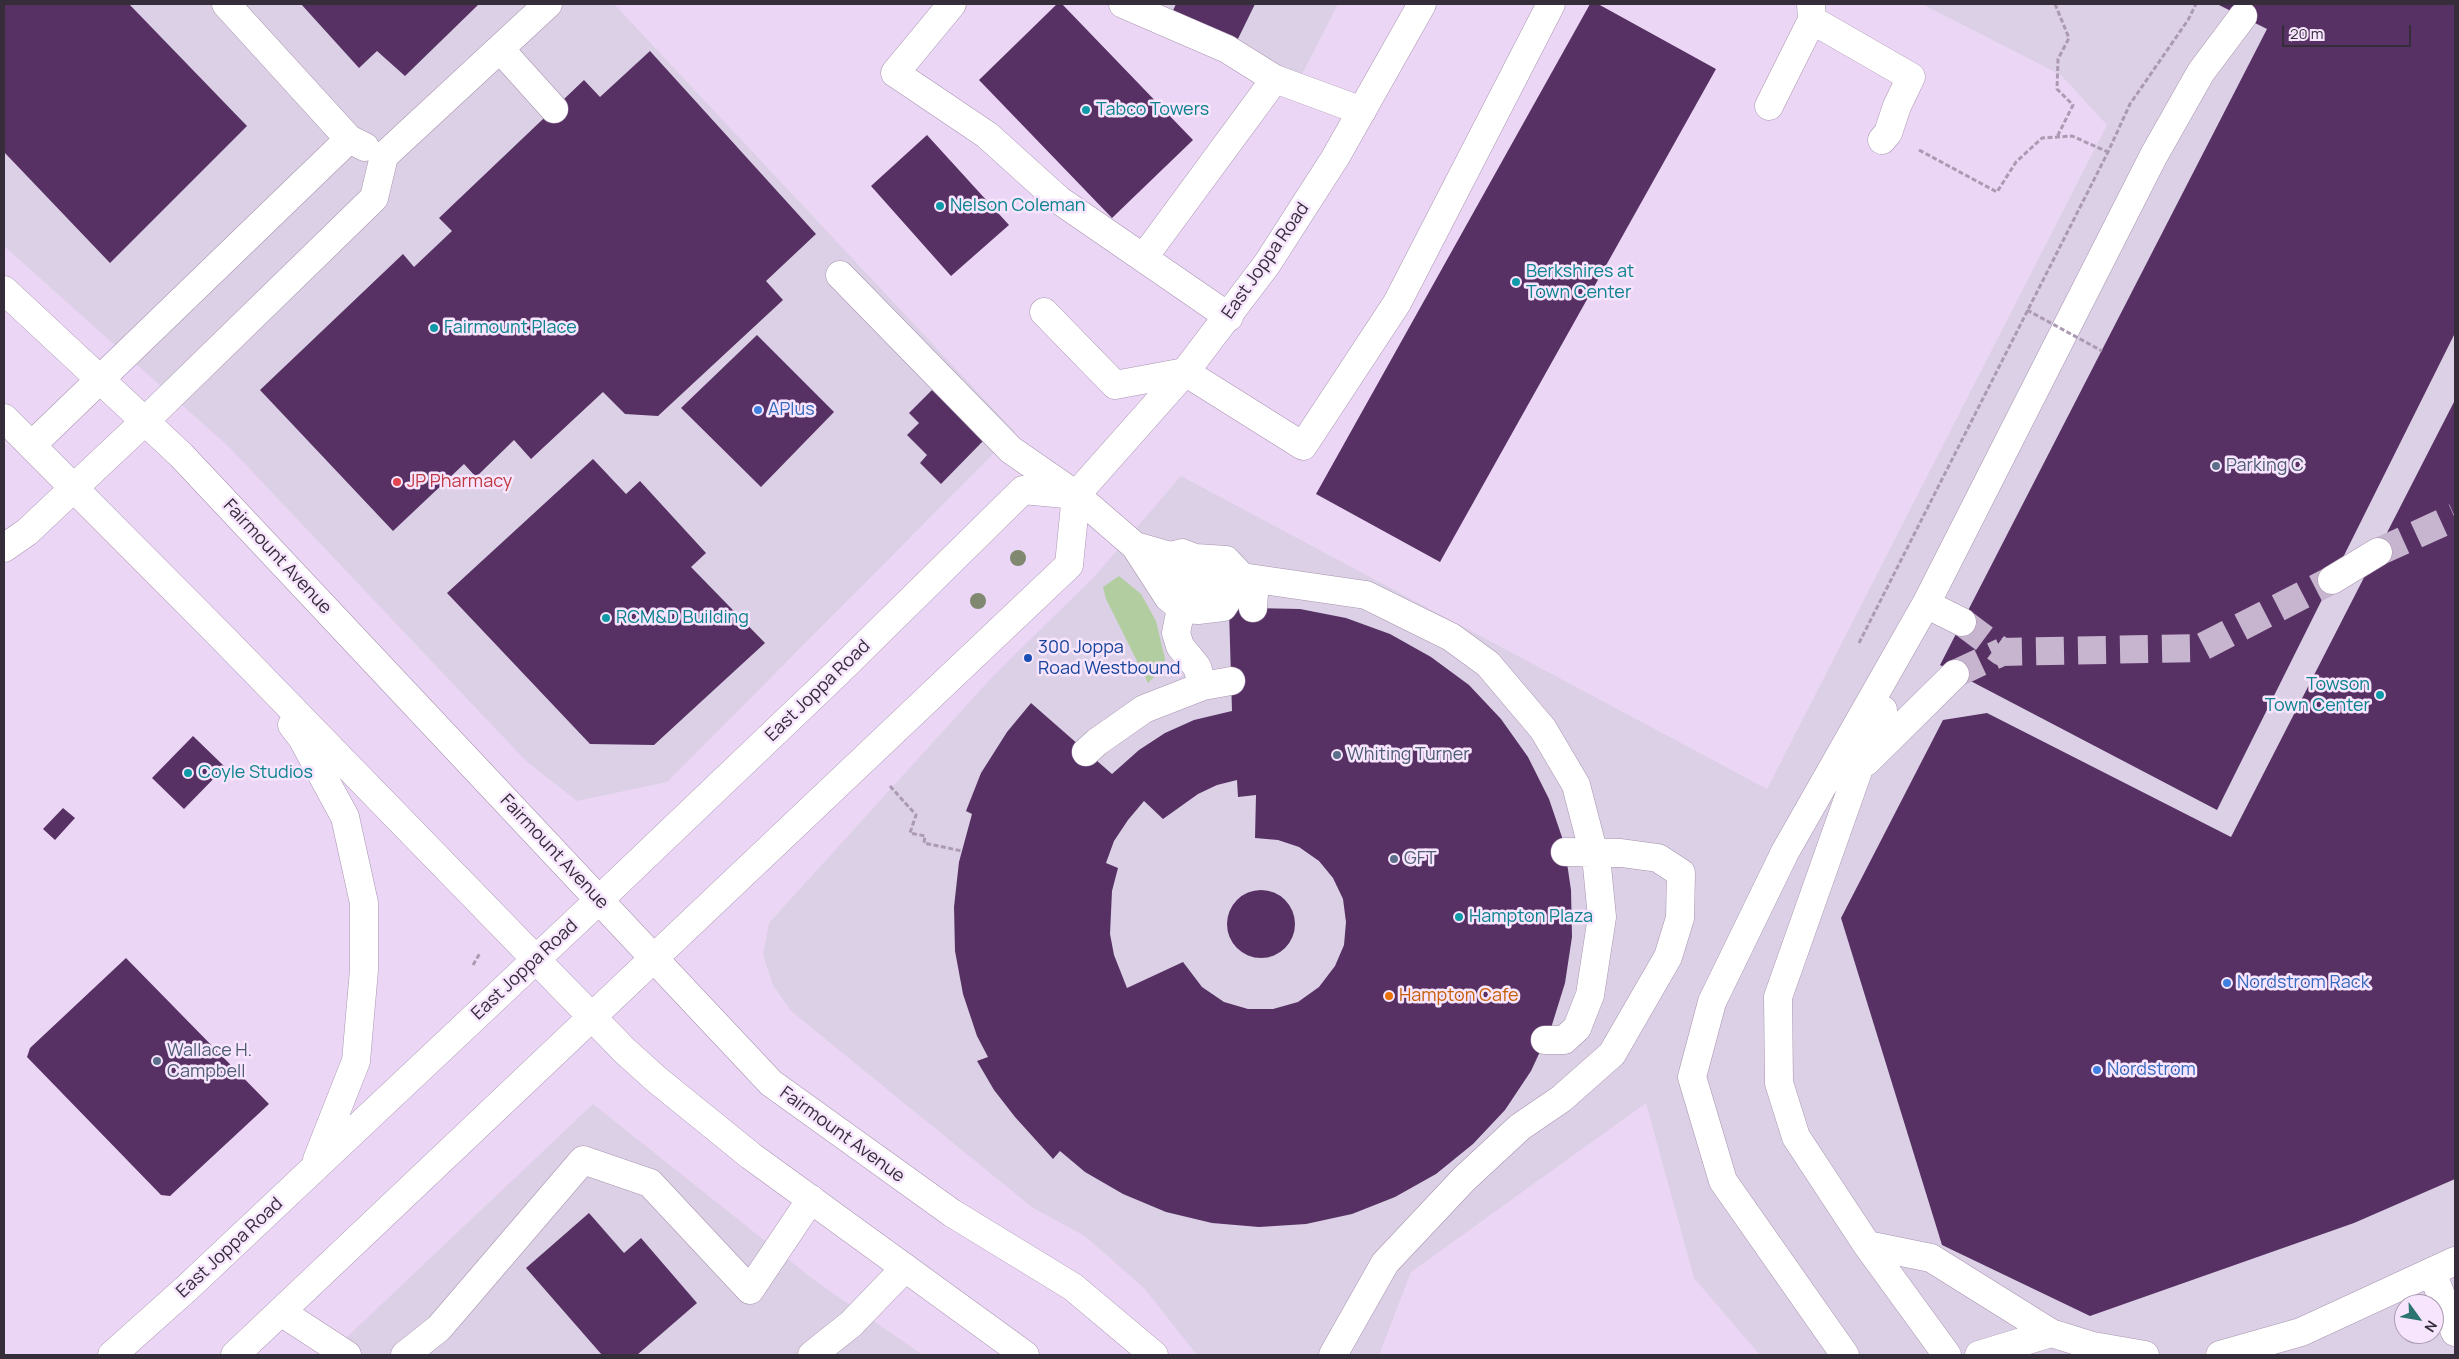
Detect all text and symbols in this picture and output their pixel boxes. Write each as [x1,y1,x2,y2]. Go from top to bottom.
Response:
scale bar [2284,15,2413,47]
text: 20 m [2290,23,2323,44]
place label: Tabco Towers [1096,99,1209,121]
marker: Tabco Towers [1080,104,1092,116]
place label: Nelson Coleman [950,195,1085,217]
street label: East Joppa Road [1218,199,1314,323]
marker: Nelson Coleman [934,200,946,212]
place label: Berkshires at Town Center [1526,261,1634,304]
marker: Berkshires at Town Center [1510,276,1522,288]
place label: Fairmount Place [444,317,577,339]
marker: Fairmount Place [428,322,440,334]
place label: APlus [768,399,815,421]
marker: APlus [752,404,764,416]
place label: Parking C [2226,455,2304,477]
marker: Parking C [2210,460,2222,472]
place label: JP Pharmacy [407,471,512,493]
marker: JP Pharmacy [391,476,403,488]
street label: Fairmount Avenue [218,495,336,619]
place label: RCM&D Building [616,607,749,629]
marker: RCM&D Building [600,612,612,624]
street label: East Joppa Road [761,636,875,746]
place label: 300 Joppa Road Westbound [1038,637,1180,680]
marker: 300 Joppa Road Westbound [1022,652,1034,664]
place label: Towson Town Center [2265,674,2370,716]
marker: Towson Town Center [2374,689,2386,701]
place label: Whiting Turner [1347,744,1470,766]
marker: Whiting Turner [1331,749,1343,761]
place label: Coyle Studios [198,762,313,784]
marker: Coyle Studios [182,767,194,779]
street label: Fairmount Avenue [495,790,613,914]
place label: GFT [1404,848,1436,870]
marker: GFT [1388,853,1400,865]
place label: Hampton Plaza [1469,906,1593,928]
marker: Hampton Plaza [1453,911,1465,923]
street label: East Joppa Road [468,915,582,1025]
place label: Nordstrom Rack [2237,972,2370,994]
marker: Nordstrom Rack [2221,977,2233,989]
place label: Hampton Cafe [1399,985,1518,1007]
marker: Hampton Cafe [1383,990,1395,1002]
place label: Wallace H. Campbell [167,1040,252,1082]
marker: Wallace H. Campbell [151,1055,163,1067]
place label: Nordstrom [2107,1059,2196,1081]
marker: Nordstrom [2091,1064,2103,1076]
street label: Fairmount Avenue [775,1082,909,1188]
street label: East Joppa Road [173,1193,287,1303]
north arrow [2394,1294,2444,1344]
text: N [2421,1317,2442,1336]

